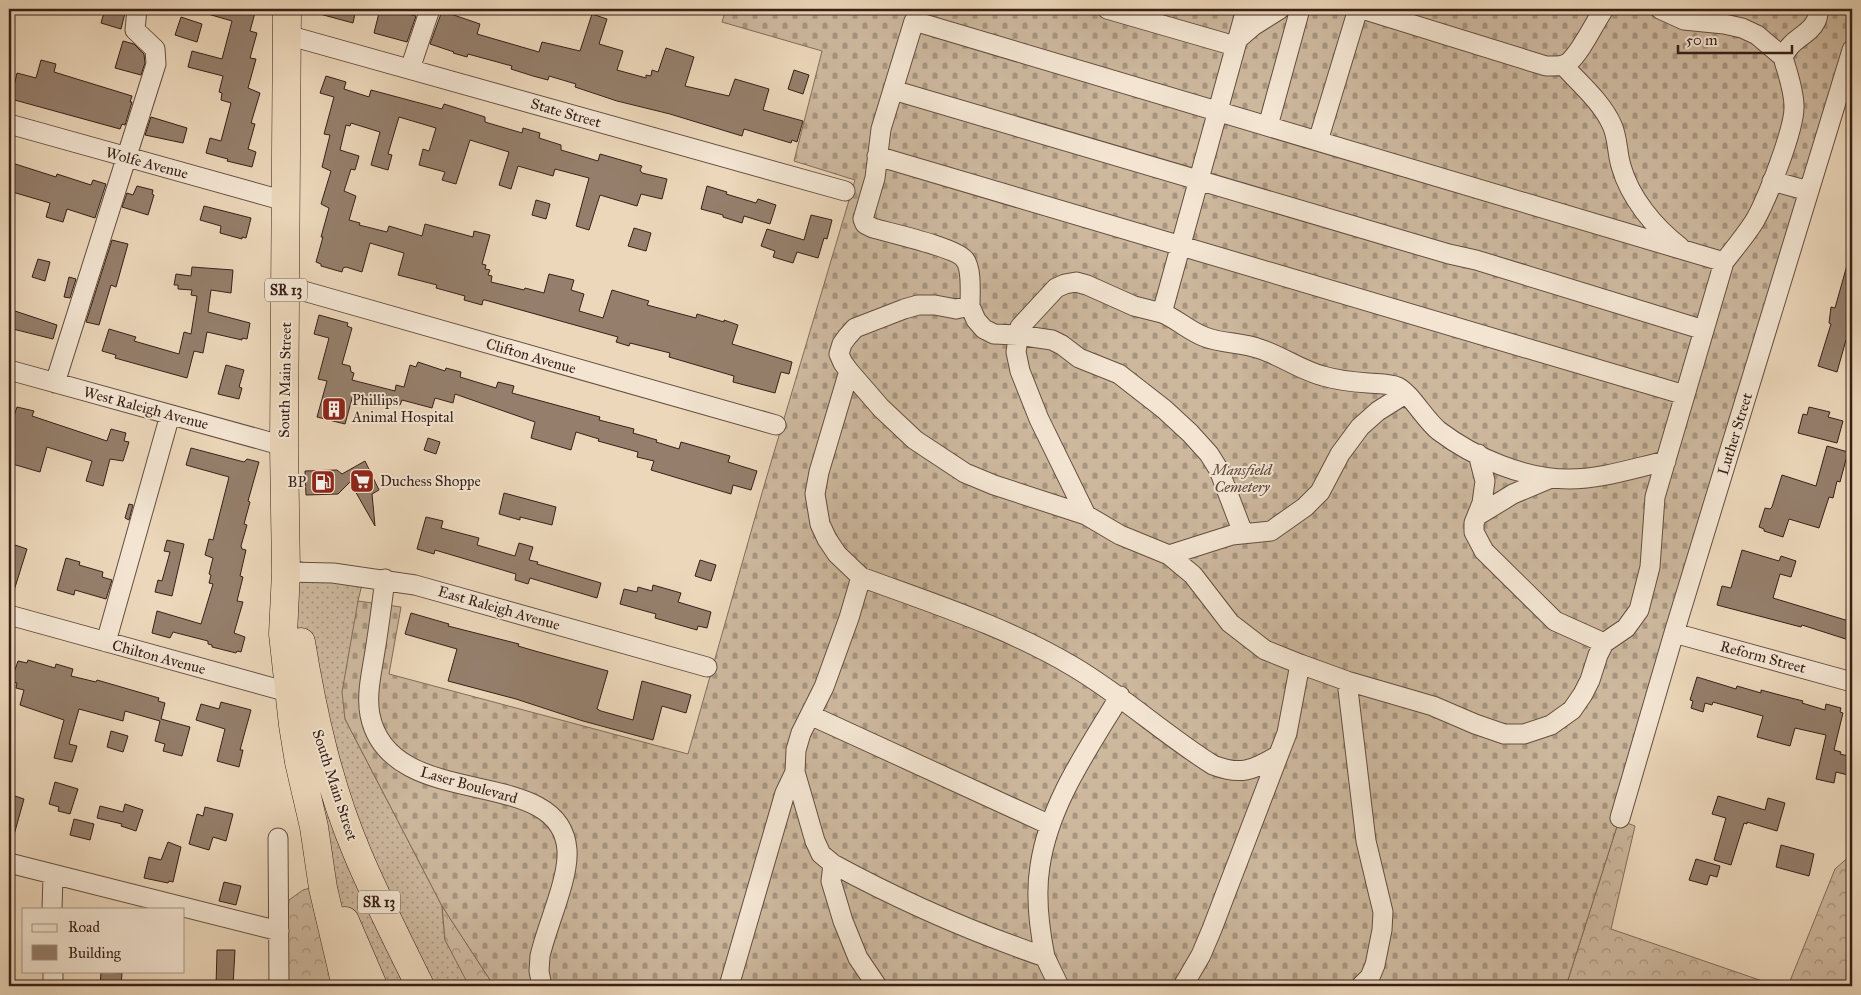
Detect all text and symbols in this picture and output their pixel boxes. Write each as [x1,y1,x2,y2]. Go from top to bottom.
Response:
scale bar [1678,22,1792,54]
text: 50 m [1686,31,1718,49]
street label: State Street [529,94,604,132]
street label: Wolfe Avenue [104,143,190,183]
road number: SR 13 [265,278,307,302]
street label: South Main Street [275,321,295,438]
street label: Clifton Avenue [484,335,578,377]
street label: West Raleigh Avenue [81,383,211,433]
street label: Luther Street [1714,390,1756,477]
place label: Phillips Animal Hospital [351,391,455,426]
building icon: Phillips Animal Hospital [321,396,347,422]
park label: Mansfield Cemetery [1210,461,1273,496]
supermarket icon: Duchess Shoppe [349,468,375,494]
fuel station icon: BP [310,469,336,495]
place label: Duchess Shoppe [380,472,481,490]
place label: BP [288,473,306,491]
street label: East Raleigh Avenue [436,582,562,634]
street label: Chilton Avenue [110,636,208,678]
street label: Reform Street [1718,637,1808,677]
street label: South Main Street [309,727,362,843]
street label: Laser Boulevard [418,763,520,808]
road number: SR 13 [358,890,400,914]
legend [22,908,185,972]
text: Road [68,918,100,936]
text: Building [68,944,122,962]

